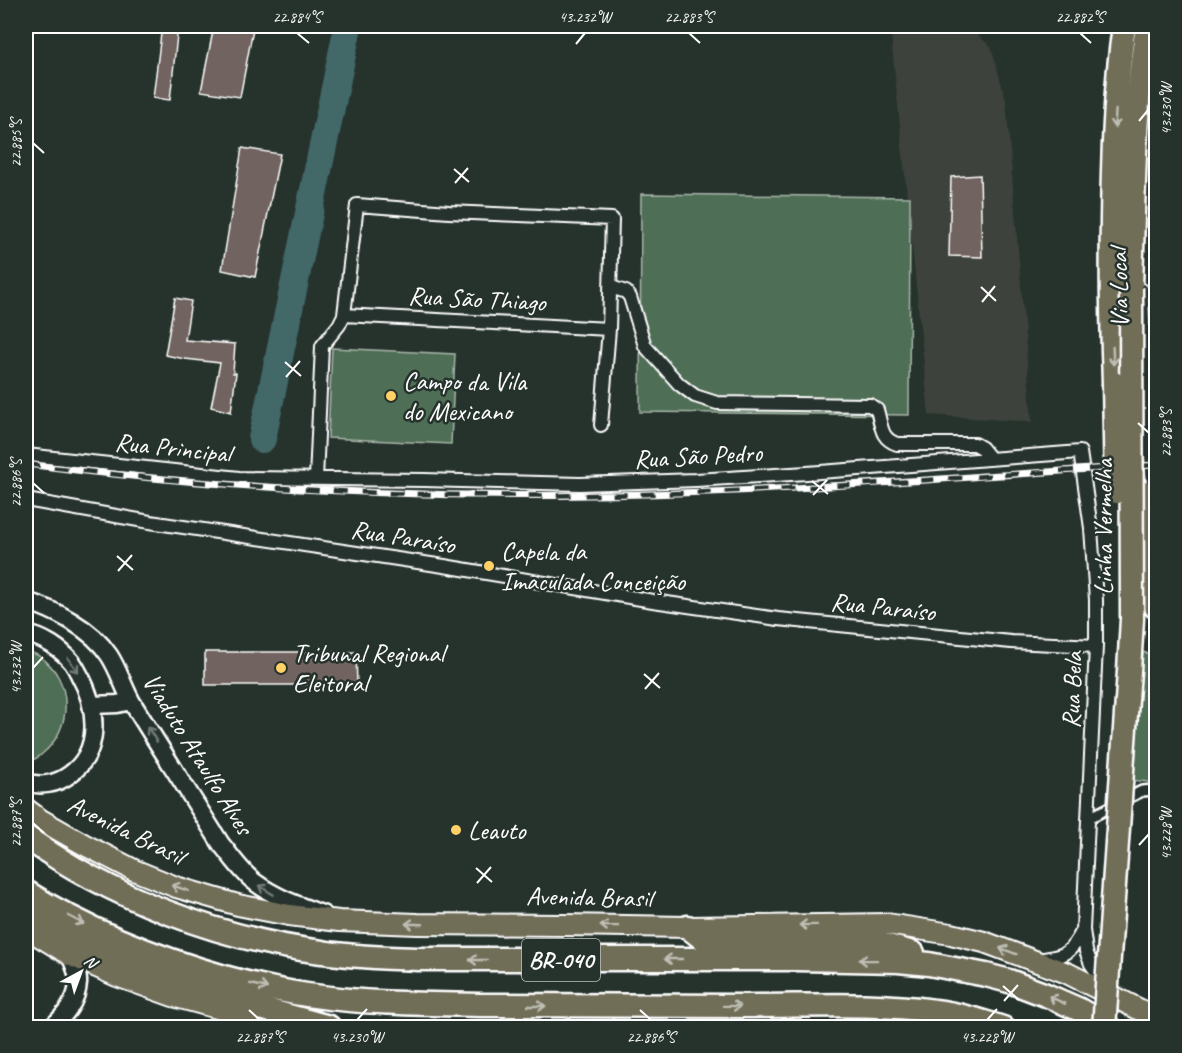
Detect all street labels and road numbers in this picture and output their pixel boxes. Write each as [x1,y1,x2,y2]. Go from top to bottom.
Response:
street label: Via Local [1102,243,1136,328]
street label: Rua São Thiago [408,279,548,319]
street label: Rua Principal [113,426,237,471]
street label: Rua São Pedro [633,436,765,476]
street label: Linha Vermelha [1087,458,1120,595]
street label: Rua Paraíso [349,513,459,562]
street label: Rua Paraíso [829,585,939,629]
street label: Rua Bela [1054,649,1090,729]
street label: Viaduto Ataulfo Alves [135,667,262,843]
street label: Avenida Brasil [62,788,194,874]
street label: Avenida Brasil [526,879,657,915]
road number: BR-040 [522,939,600,981]

